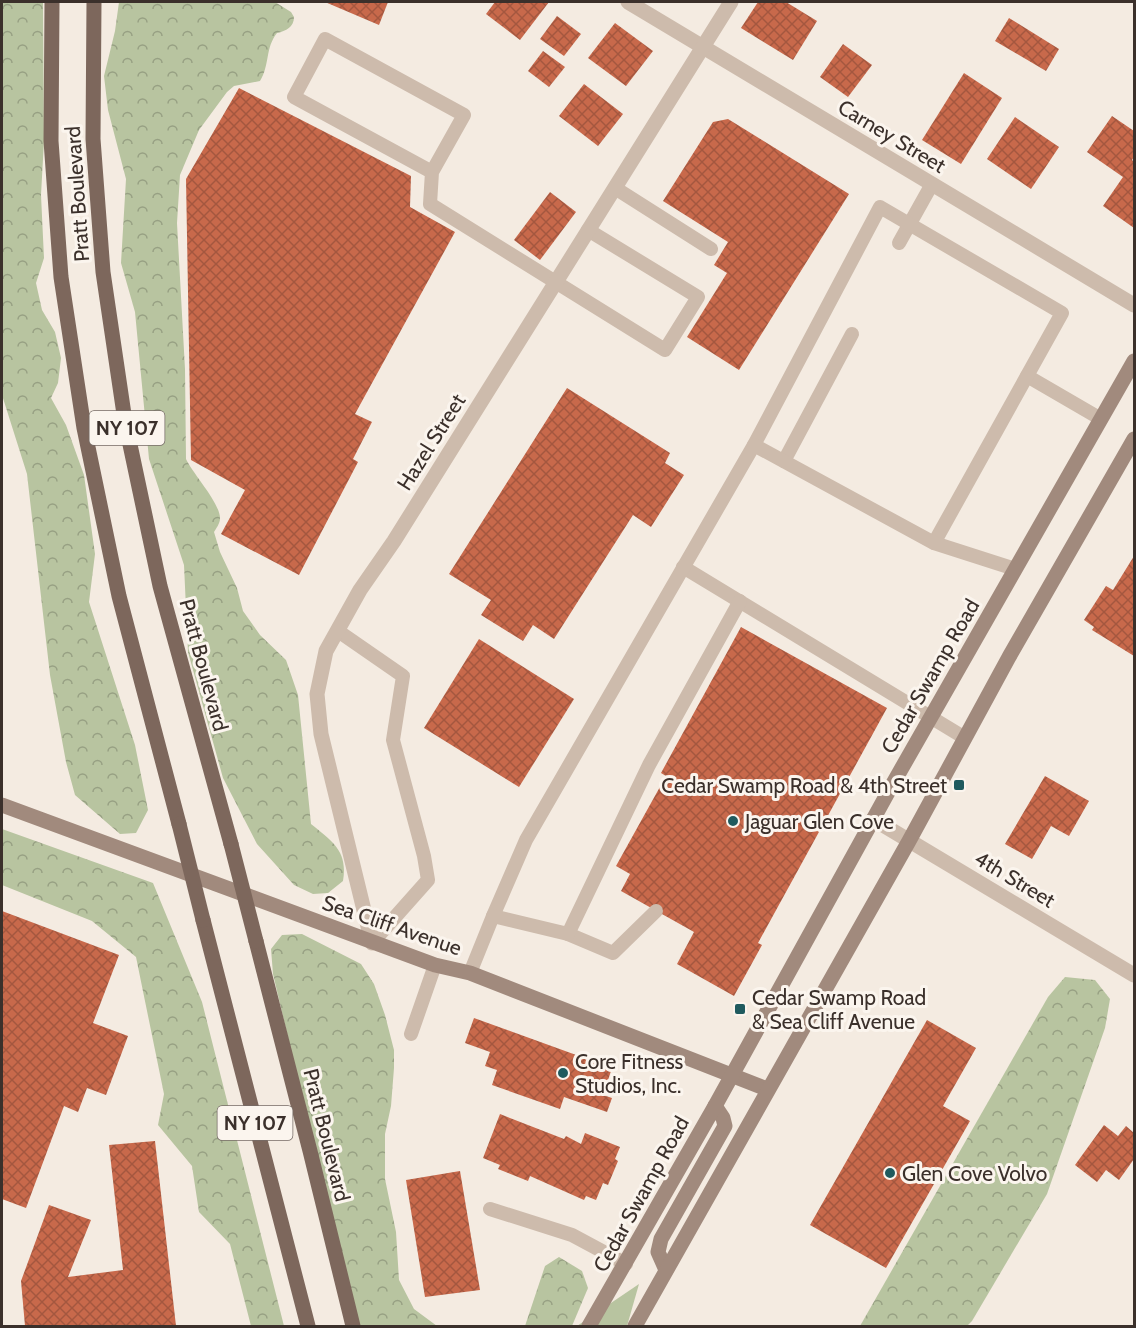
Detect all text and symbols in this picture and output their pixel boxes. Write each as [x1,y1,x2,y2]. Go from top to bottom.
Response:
street label: Carney Street [834,94,950,178]
street label: Pratt Boulevard [60,125,94,263]
street label: Hazel Street [392,389,470,495]
road number: NY 107 [90,411,164,445]
street label: Cedar Swamp Road [876,594,984,758]
street label: Pratt Boulevard [174,596,234,734]
place label: Cedar Swamp Road & 4th Street [661,773,947,798]
marker: Cedar Swamp Road & 4th Street [952,778,966,792]
place label: Jaguar Glen Cove [744,809,894,834]
marker: Jaguar Glen Cove [726,814,740,828]
street label: 4th Street [970,845,1060,913]
street label: Sea Cliff Avenue [319,890,465,961]
place label: Cedar Swamp Road & Sea Cliff Avenue [752,985,926,1034]
marker: Cedar Swamp Road & Sea Cliff Avenue [733,1002,747,1016]
place label: Core Fitness Studios, Inc. [575,1049,684,1098]
street label: Pratt Boulevard [298,1066,356,1204]
marker: Core Fitness Studios, Inc. [556,1066,570,1080]
road number: NY 107 [218,1106,292,1140]
street label: Cedar Swamp Road [588,1112,694,1276]
place label: Glen Cove Volvo [902,1161,1047,1186]
marker: Glen Cove Volvo [883,1166,897,1180]

